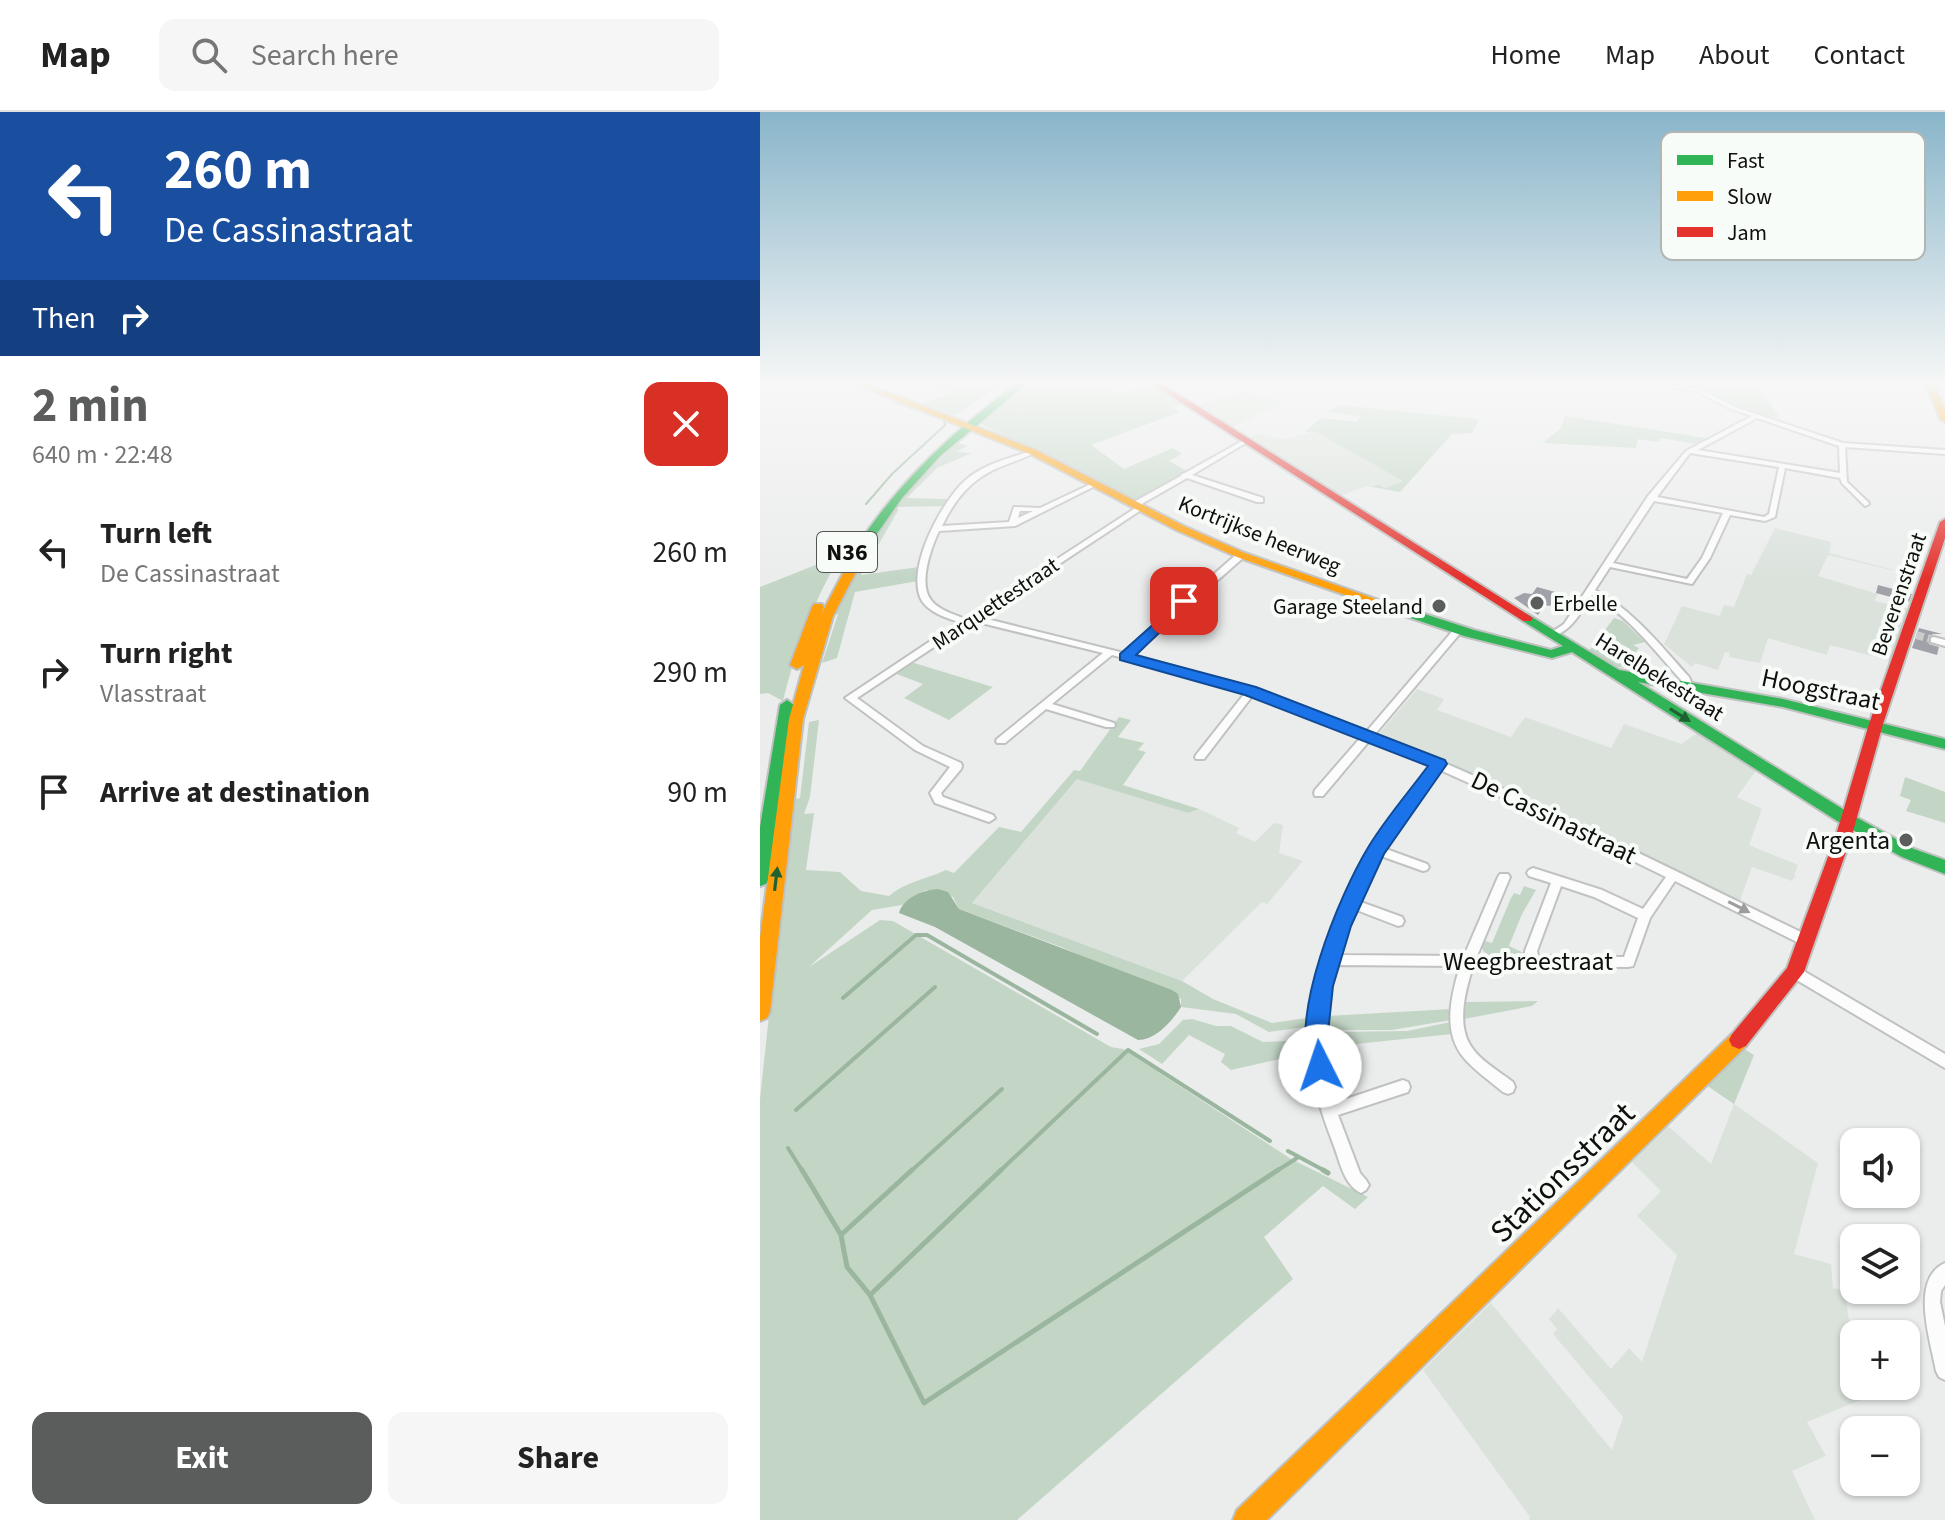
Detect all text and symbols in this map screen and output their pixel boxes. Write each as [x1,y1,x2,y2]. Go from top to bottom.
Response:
search box [159,19,719,91]
text: Map [40,28,111,82]
icon: search [187,33,231,77]
text: Search here [251,34,399,77]
text: Home [1490,35,1561,75]
text: Map [1605,35,1655,75]
text: About [1699,35,1770,75]
text: Contact [1814,35,1905,75]
text: 260 m [164,131,312,210]
legend [1661,132,1925,260]
icon: left [32,144,136,248]
text: Fast [1727,145,1765,177]
text: Slow [1727,181,1772,213]
text: De Cassinastraat [164,205,413,256]
text: Jam [1727,217,1767,249]
icon: right [112,296,156,340]
text: Then [32,297,96,340]
text: 2 min [32,372,149,440]
button: close [644,382,728,466]
text: 640 m · 22:48 [32,436,173,473]
street label: Kortrijkse heerweg [1174,488,1346,582]
text: Turn left [100,512,212,555]
street label: Beverenstraat [1863,528,1935,660]
icon: left [32,530,76,574]
text: 260 m [652,531,728,574]
road number: N36 [817,532,877,572]
street label: Marquettestraat [926,549,1066,658]
text: De Cassinastraat [100,555,280,592]
pin [1150,567,1218,635]
icon: arrive [1162,579,1206,623]
place label: Erbelle [1553,588,1618,620]
place label: Garage Steeland [1273,591,1423,623]
marker: Erbelle [1528,594,1546,612]
marker: Garage Steeland [1430,597,1448,615]
street label: Harelbekestraat [1589,624,1731,730]
text: Turn right [100,632,232,675]
icon: right [32,650,76,694]
text: 290 m [652,651,728,694]
street label: Hoogstraat [1758,659,1884,720]
text: Vlasstraat [100,675,206,712]
one-way arrow [1669,707,1691,721]
street label: De Cassinastraat [1465,761,1643,874]
icon: arrive [32,770,76,814]
text: Arrive at destination [100,771,370,814]
text: 90 m [667,771,728,814]
place label: Argenta [1806,822,1890,859]
marker: Argenta [1897,831,1915,849]
one-way arrow [770,866,783,891]
one-way arrow [1728,901,1751,914]
street label: Weegbreestraat [1443,943,1613,980]
position arrow [1278,1024,1362,1108]
street label: Stationsstraat [1480,1092,1646,1254]
map controls [1840,1128,1920,1496]
button: sound [1840,1128,1920,1208]
button: layers [1840,1224,1920,1304]
button: + [1840,1320,1920,1400]
button: Exit [32,1412,372,1504]
button: Share [388,1412,728,1504]
button: − [1840,1416,1920,1496]

